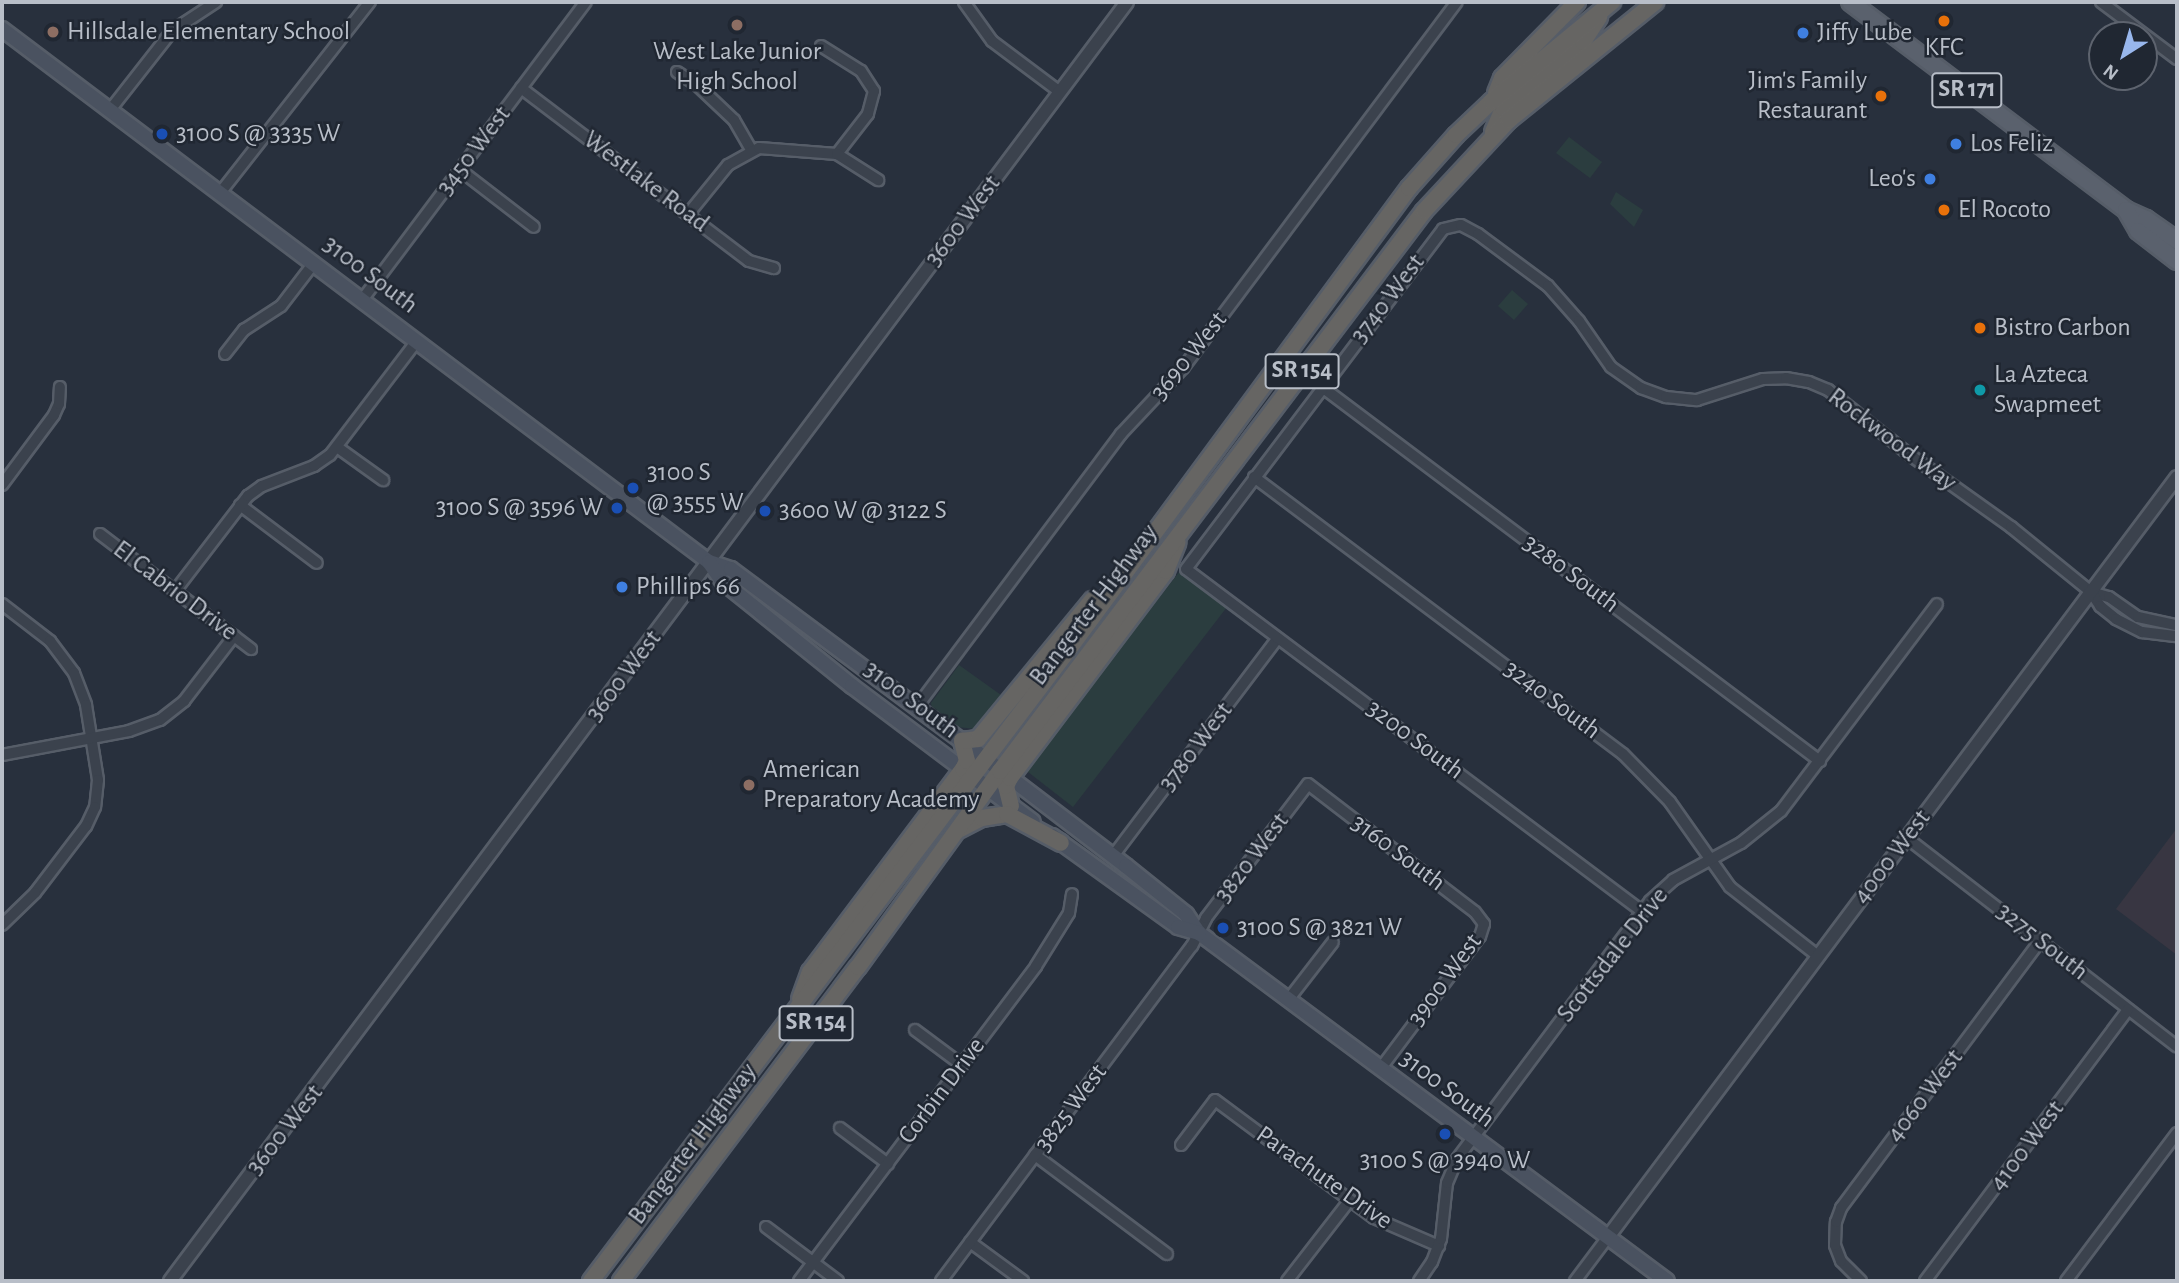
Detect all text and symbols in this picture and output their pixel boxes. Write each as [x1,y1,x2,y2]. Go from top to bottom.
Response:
marker: KFC [1936,13,1952,29]
place label: Hillsdale Elementary School [67,16,350,48]
marker: West Lake Junior High School [729,17,745,33]
place label: Jiffy Lube [1817,17,1912,49]
north arrow [2088,21,2158,91]
marker: Hillsdale Elementary School [45,24,61,40]
marker: Jiffy Lube [1795,25,1811,41]
place label: KFC [1925,32,1963,64]
place label: West Lake Junior High School [653,36,821,98]
text: N [2100,60,2122,83]
place label: Jim's Family Restaurant [1748,65,1867,126]
road number: SR 171 [1930,70,2004,110]
marker: Jim's Family Restaurant [1873,88,1889,104]
street label: 3450 West [430,100,518,202]
place label: 3100 S @ 3335 W [176,118,340,150]
street label: Westlake Road [577,124,715,240]
marker: 3100 S @ 3335 W [154,126,170,142]
place label: Los Feliz [1970,128,2053,160]
marker: Los Feliz [1948,136,1964,152]
place label: Leo's [1868,163,1916,195]
street label: 3600 West [918,169,1008,273]
marker: Leo's [1922,171,1938,187]
place label: El Rocoto [1958,194,2051,226]
marker: El Rocoto [1936,202,1952,218]
street label: 3100 South [316,229,424,321]
street label: 3740 West [1344,248,1432,350]
street label: 3690 West [1144,305,1234,407]
place label: Bistro Carbon [1994,312,2131,344]
marker: Bistro Carbon [1972,320,1988,336]
road number: SR 154 [1264,350,1340,392]
place label: La Azteca Swapmeet [1994,359,2101,420]
street label: Rockwood Way [1821,381,1963,499]
marker: La Azteca Swapmeet [1972,382,1988,398]
place label: 3100 S @ 3555 W [647,457,744,518]
marker: 3100 S @ 3555 W [625,480,641,496]
place label: 3100 S @ 3596 W [436,492,603,524]
place label: 3600 W @ 3122 S [779,495,947,527]
marker: 3100 S @ 3596 W [609,500,625,516]
marker: 3600 W @ 3122 S [757,503,773,519]
street label: Bangerter Highway [1023,518,1165,692]
street label: 3280 South [1517,528,1625,620]
street label: El Cabrio Drive [107,534,243,648]
place label: Phillips 66 [636,571,740,603]
marker: Phillips 66 [614,579,630,595]
street label: 3600 West [579,624,669,728]
street label: 3100 South [857,654,965,746]
street label: 3240 South [1498,654,1606,746]
street label: 3200 South [1360,693,1470,787]
street label: 3780 West [1152,696,1240,798]
place label: American Preparatory Academy [763,754,979,816]
marker: American Preparatory Academy [741,777,757,793]
street label: 4000 West [1846,804,1938,910]
street label: 3820 West [1208,807,1296,909]
street label: 3160 South [1345,808,1451,898]
street label: Scottsdale Drive [1551,881,1675,1029]
street label: 3275 South [1990,896,2094,988]
place label: 3100 S @ 3821 W [1237,912,1402,944]
marker: 3100 S @ 3821 W [1215,920,1231,936]
street label: 3900 West [1401,928,1489,1032]
road number: SR 154 [778,1002,854,1044]
street label: Corbin Drive [892,1032,992,1150]
street label: 3100 South [1393,1043,1501,1135]
street label: 4060 West [1880,1043,1970,1149]
street label: Bangerter Highway [622,1057,764,1231]
street label: 3825 West [1028,1058,1114,1158]
street label: 3600 West [240,1078,330,1182]
street label: 4100 West [1983,1095,2071,1197]
street label: Parachute Drive [1250,1119,1398,1237]
marker: 3100 S @ 3940 W [1437,1126,1453,1142]
place label: 3100 S @ 3940 W [1360,1145,1530,1177]

